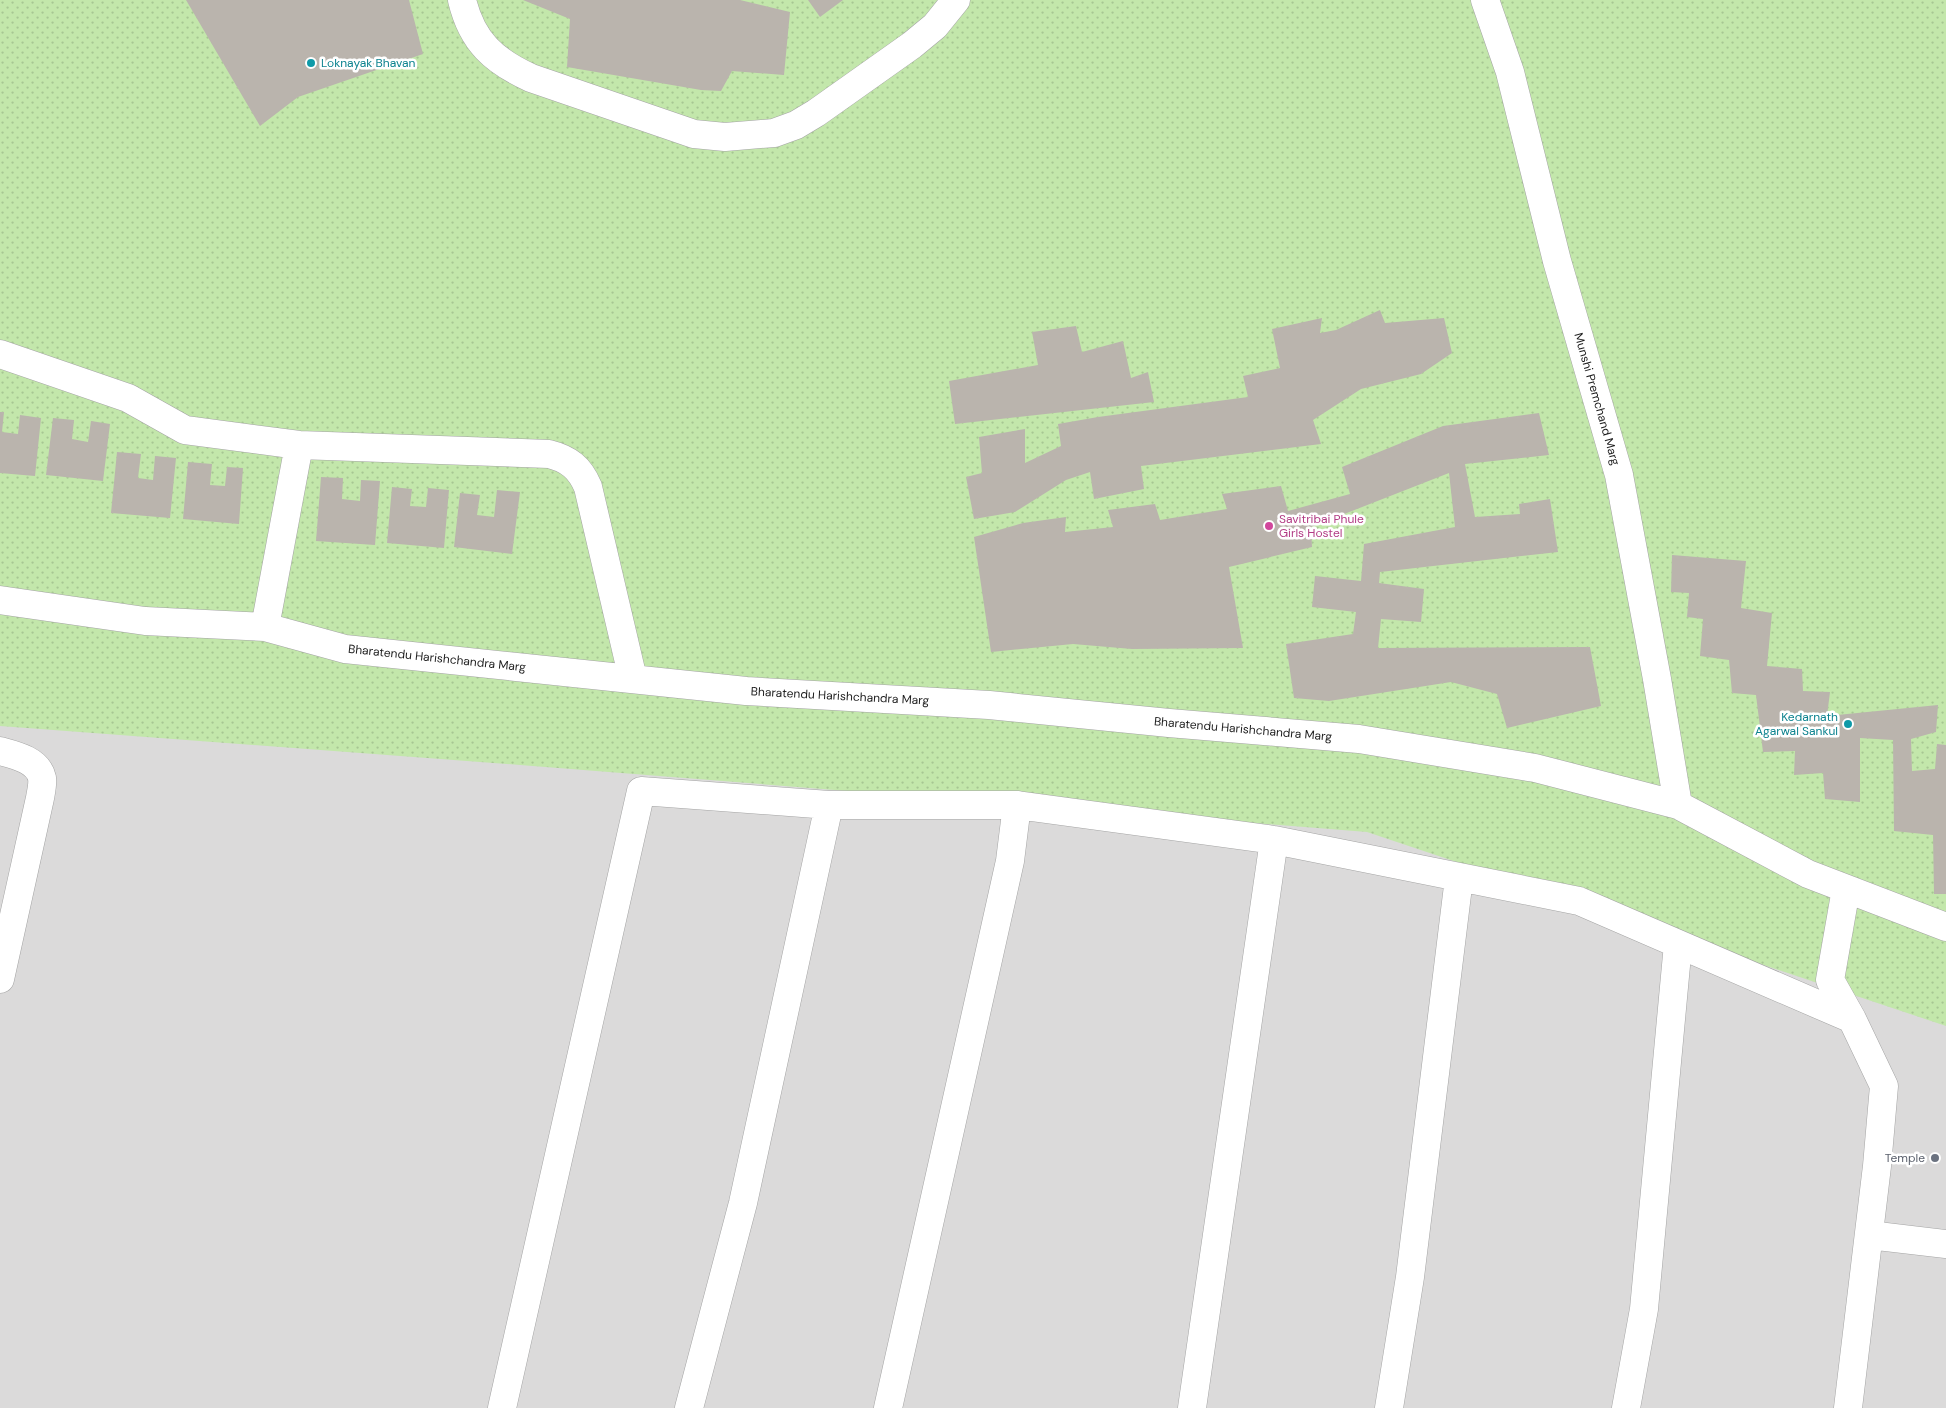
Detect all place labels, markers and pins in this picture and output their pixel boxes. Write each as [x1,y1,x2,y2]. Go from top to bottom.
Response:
place label: Loknayak Bhavan [321,55,416,71]
marker: Loknayak Bhavan [305,57,317,69]
place label: Savitribai Phule Girls Hostel [1279,511,1364,541]
marker: Savitribai Phule Girls Hostel [1263,520,1275,532]
place label: Kedarnath Agarwal Sankul [1755,709,1838,739]
marker: Kedarnath Agarwal Sankul [1842,718,1854,730]
place label: Temple [1885,1150,1925,1166]
marker: Temple [1929,1152,1941,1164]

